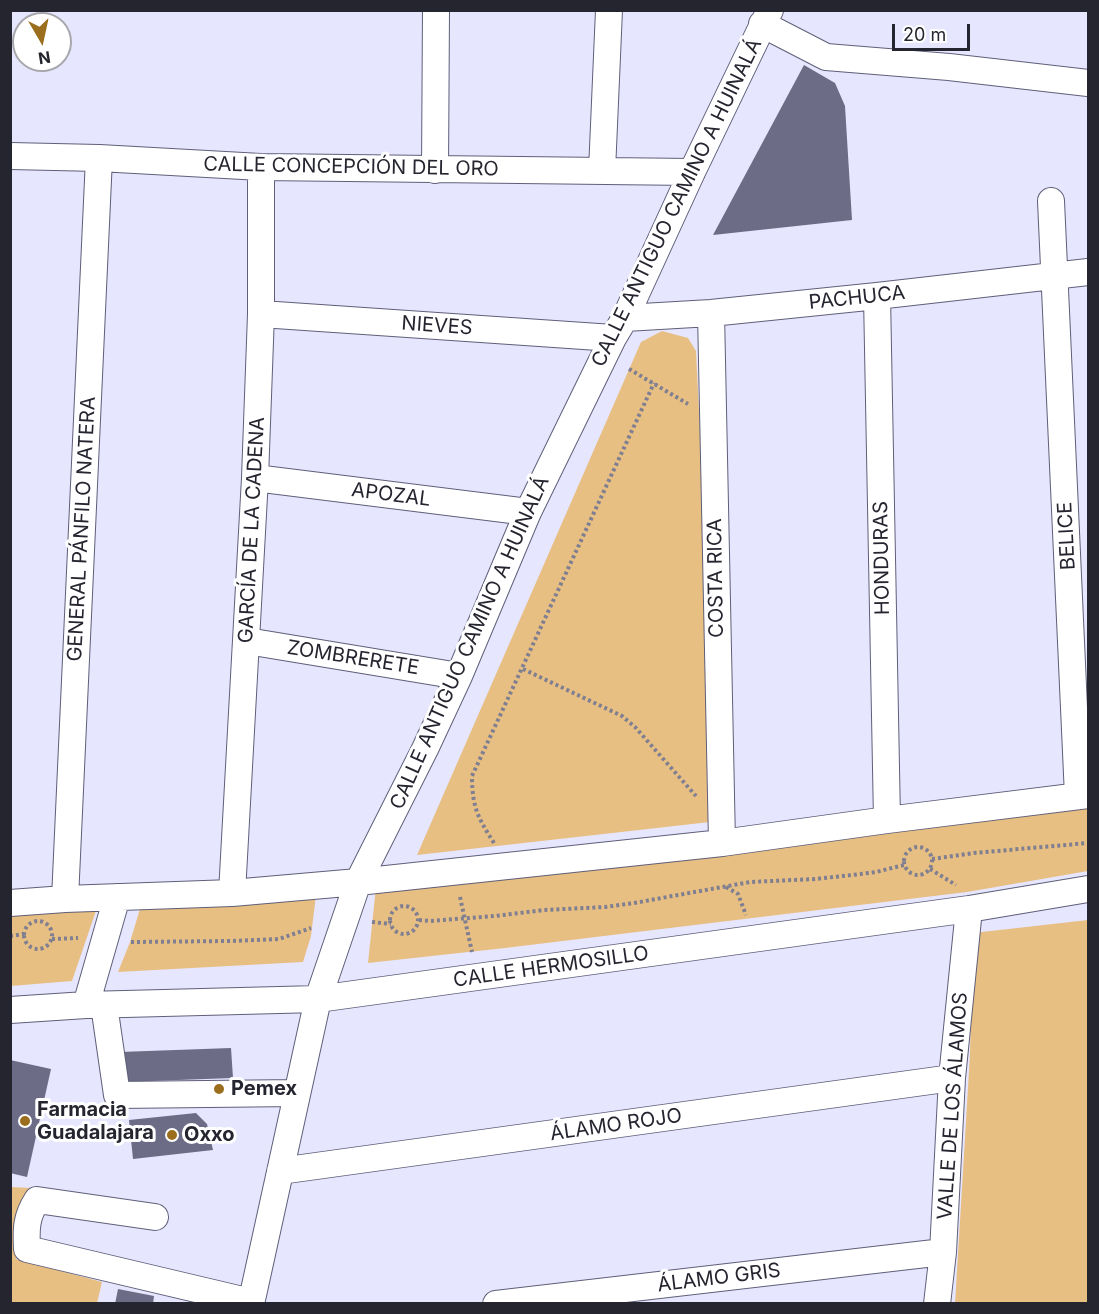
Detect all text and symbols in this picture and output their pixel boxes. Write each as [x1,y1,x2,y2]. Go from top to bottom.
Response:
north arrow [12,12,72,72]
scale bar [895,12,973,50]
text: 20 m [903,24,946,45]
street label: CALLE ANTIGUO CAMINO A HUINALÁ [587,35,767,371]
text: N [37,47,52,69]
street label: CALLE CONCEPCIÓN DEL ORO [203,152,499,182]
street label: PACHUCA [808,281,906,315]
street label: NIEVES [401,312,473,340]
street label: GENERAL PÁNFILO NATERA [63,396,101,662]
street label: GARCÍA DE LA CADENA [234,416,270,644]
street label: CALLE ANTIGUO CAMINO A HUINALÁ [385,473,555,813]
street label: APOZAL [350,478,432,512]
street label: HONDURAS [869,501,895,615]
street label: BELICE [1053,501,1081,571]
street label: COSTA RICA [703,518,729,638]
street label: ZOMBRERETE [285,636,421,680]
street label: CALLE HERMOSILLO [452,941,650,993]
street label: VALLE DE LOS ÁLAMOS [933,991,973,1221]
place label: Pemex [231,1077,297,1101]
marker: Pemex [212,1082,226,1096]
place label: Farmacia Guadalajara [37,1098,154,1145]
street label: ÁLAMO ROJO [549,1104,683,1146]
marker: Farmacia Guadalajara [18,1114,32,1128]
place label: Oxxo [184,1123,234,1147]
marker: Oxxo [165,1128,179,1142]
street label: ÁLAMO GRIS [656,1259,782,1297]

